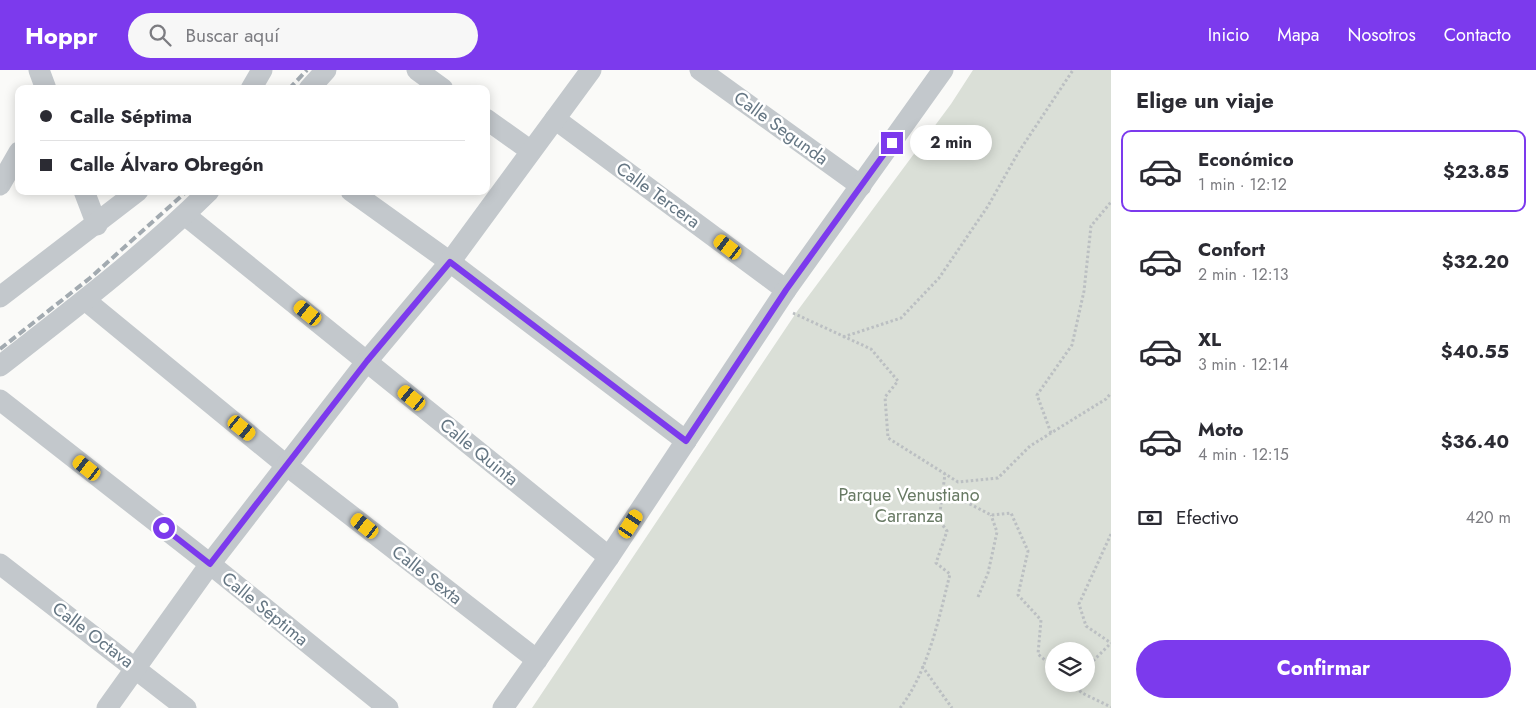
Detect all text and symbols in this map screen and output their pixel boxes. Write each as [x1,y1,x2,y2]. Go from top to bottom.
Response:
search box [128,13,478,58]
text: Hoppr [25,18,98,53]
icon: search [146,21,174,49]
text: Buscar aquí [186,22,279,49]
text: Inicio [1208,22,1249,48]
text: Mapa [1277,22,1319,48]
text: Nosotros [1347,22,1416,48]
text: Contacto [1444,22,1511,48]
text: Elige un viaje [1136,84,1274,116]
street label: Calle Segunda [728,85,834,171]
text: Calle Séptima [70,103,192,130]
callout: 2 min [910,126,992,160]
text: 2 min [930,131,972,154]
route end [881,132,903,154]
text: Económico [1198,146,1294,173]
icon: car [1138,149,1183,194]
text: Calle Álvaro Obregón [70,151,264,178]
street label: Calle Tercera [611,156,705,234]
text: $23.85 [1443,158,1509,185]
text: 1 min · 12:12 [1198,173,1287,196]
car [711,232,744,262]
text: Confort [1198,236,1265,263]
icon: car [1138,239,1183,284]
text: $32.20 [1442,248,1509,275]
text: 2 min · 12:13 [1198,263,1288,286]
car [291,298,324,328]
text: XL [1198,326,1221,353]
icon: car [1138,329,1183,374]
text: $40.55 [1441,338,1509,365]
text: 3 min · 12:14 [1198,353,1289,376]
car [395,383,428,413]
street label: Calle Quinta [434,412,524,492]
car [225,413,258,443]
text: Moto [1198,416,1243,443]
icon: car [1138,419,1183,464]
text: $36.40 [1441,428,1509,455]
text: 4 min · 12:15 [1198,443,1289,466]
car [70,453,103,483]
park label: Parque Venustiano Carranza [838,482,980,529]
icon: cash [1136,504,1164,532]
text: Efectivo [1176,504,1239,531]
text: 420 m [1466,506,1511,529]
car [616,507,645,541]
car [348,511,381,541]
route start [153,517,175,539]
street label: Calle Sexta [386,539,468,611]
street label: Calle Séptima [216,566,314,652]
street label: Calle Octava [47,596,139,674]
button: Confirmar [1136,640,1511,698]
map controls [1045,642,1095,692]
button: layers [1045,642,1095,692]

